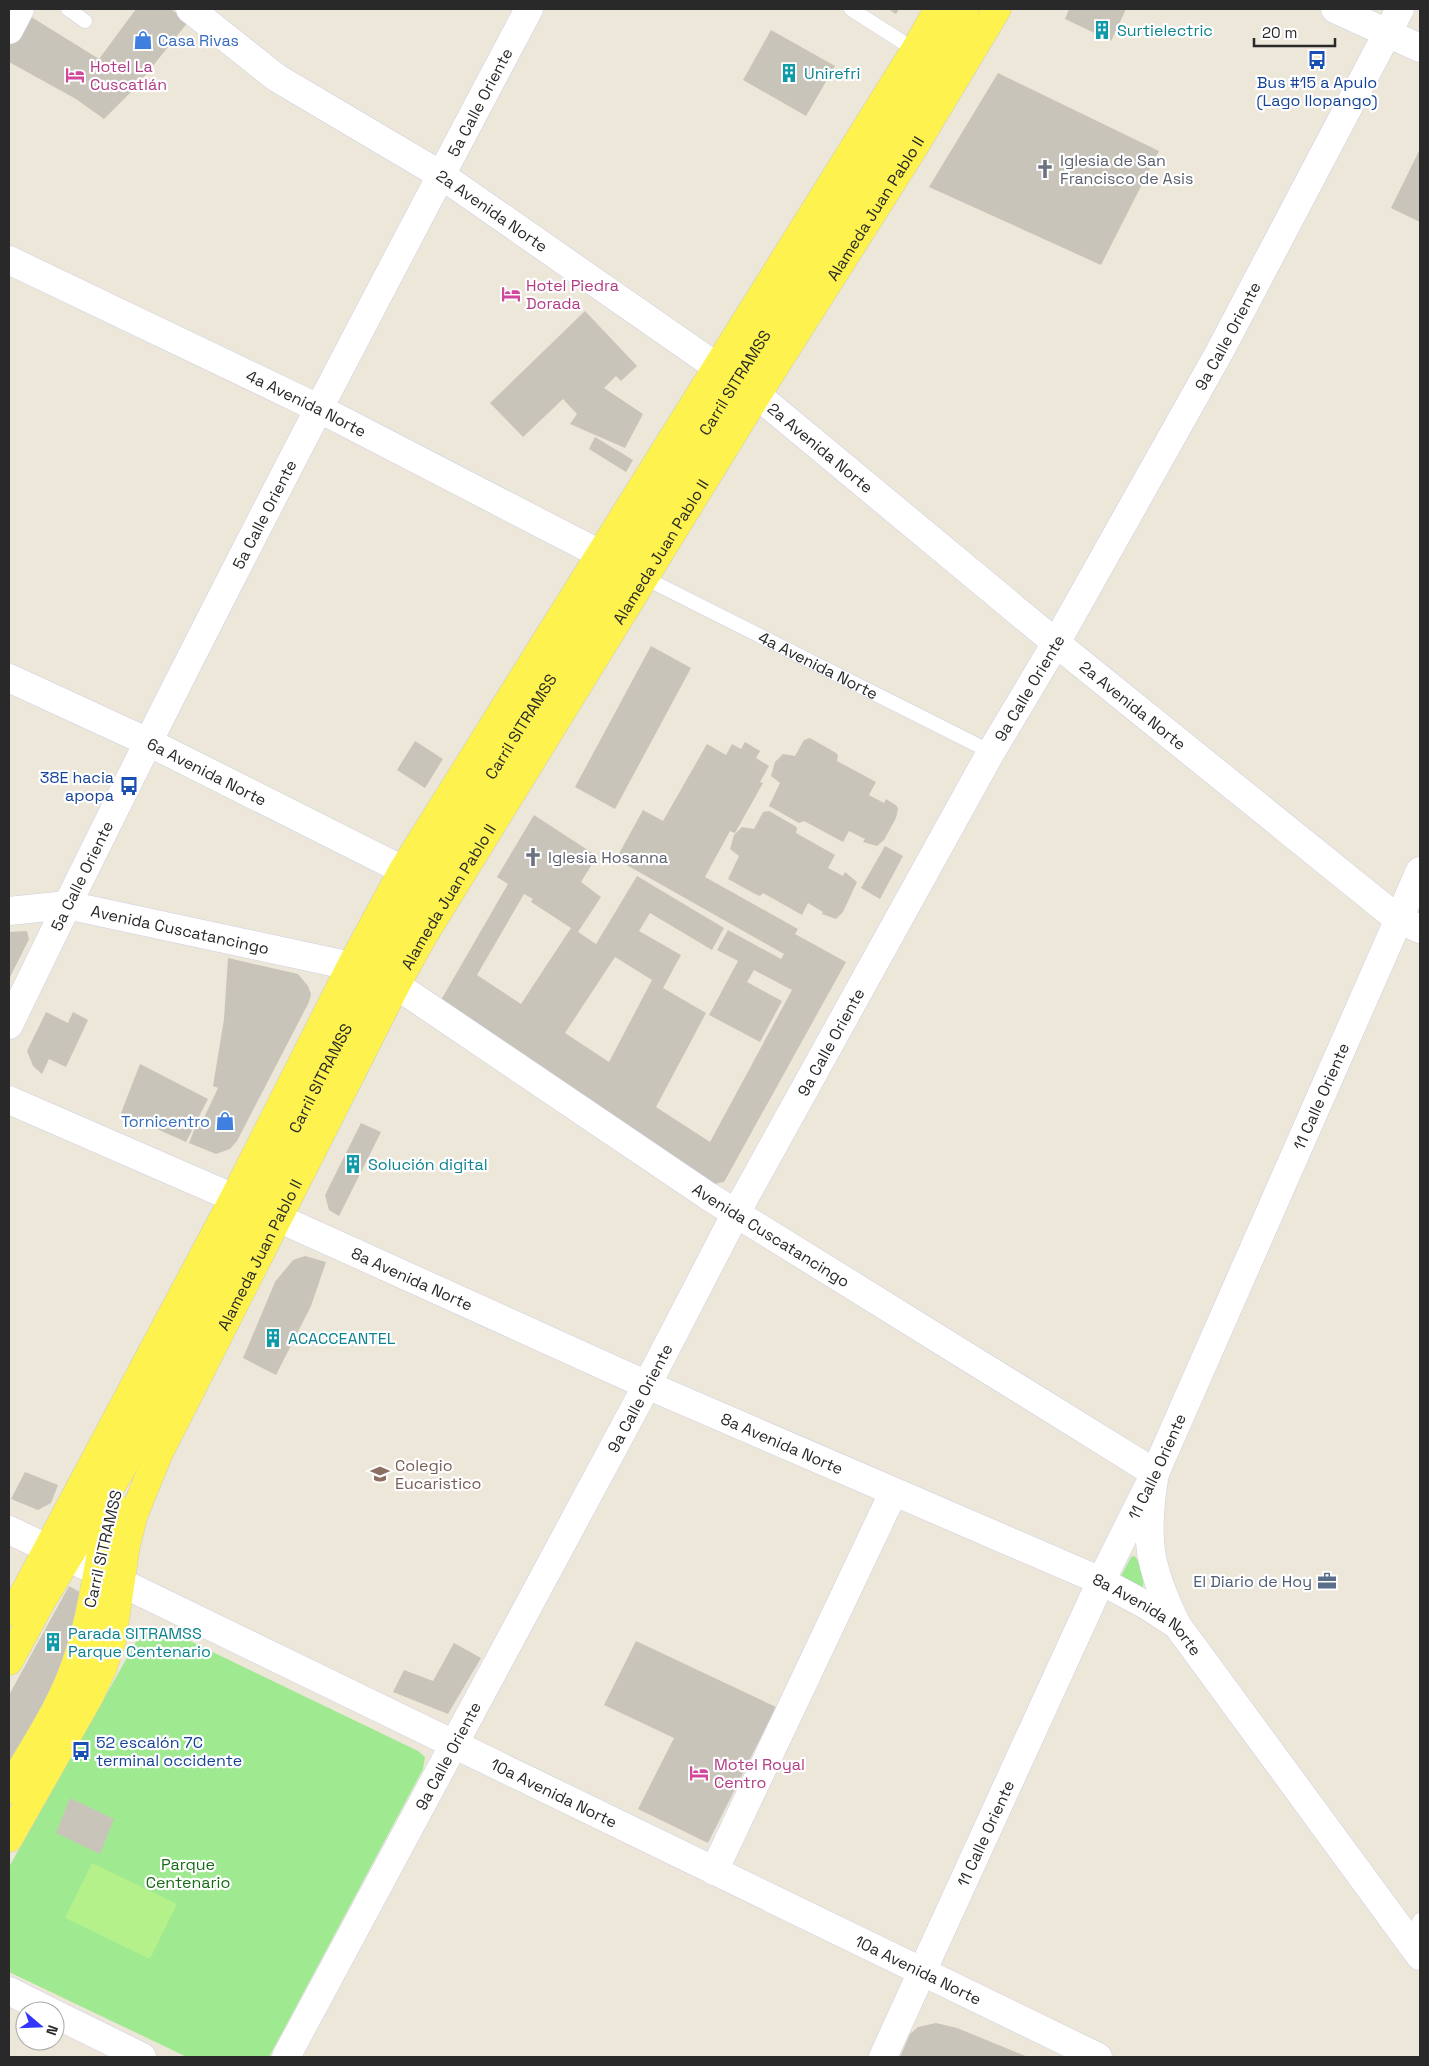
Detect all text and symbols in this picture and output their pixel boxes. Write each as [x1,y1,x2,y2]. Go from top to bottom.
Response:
scale bar [1254,15,1335,47]
building icon: Surtielectric [1091,19,1113,41]
place label: Surtielectric [1117,20,1213,41]
text: 20 m [1262,23,1297,42]
shop icon: Casa Rivas [132,29,154,51]
place label: Casa Rivas [158,30,239,51]
street label: 5a Calle Oriente [442,44,517,160]
bus stop icon: Bus #15 a Apulo (Lago Ilopango) [1306,49,1328,71]
place label: Hotel La Cuscatlán [90,56,167,95]
building icon: Unirefri [778,62,800,84]
place label: Unirefri [804,63,860,84]
hotel icon: Hotel La Cuscatlán [64,64,86,86]
place label: Bus #15 a Apulo (Lago Ilopango) [1256,72,1378,111]
street label: Alameda Juan Pablo II [822,132,929,284]
place label: Iglesia de San Francisco de Asis [1060,150,1193,189]
church icon: Iglesia de San Francisco de Asis [1034,158,1056,180]
street label: 2a Avenida Norte [433,165,552,257]
place label: Hotel Piedra Dorada [526,275,619,314]
street label: 9a Calle Oriente [1190,278,1265,394]
hotel icon: Hotel Piedra Dorada [500,283,522,305]
street label: Carril SITRAMSS [694,326,775,439]
street label: 4a Avenida Norte [243,365,370,442]
street label: 2a Avenida Norte [763,398,877,497]
street label: 5a Calle Oriente [227,456,301,572]
street label: Alameda Juan Pablo II [608,475,713,628]
street label: 4a Avenida Norte [755,626,882,704]
street label: 9a Calle Oriente [989,631,1069,745]
street label: 2a Avenida Norte [1075,656,1190,754]
street label: Carril SITRAMSS [480,670,561,783]
street label: 6a Avenida Norte [144,733,270,810]
place label: 38E hacia apopa [40,767,114,806]
bus stop icon: 38E hacia apopa [118,775,140,797]
street label: 5a Calle Oriente [46,817,118,934]
street label: Alameda Juan Pablo II [396,820,500,973]
church icon: Iglesia Hosanna [522,846,544,868]
place label: Iglesia Hosanna [548,847,668,868]
street label: Avenida Cuscatancingo [89,900,271,959]
street label: 9a Calle Oriente [792,984,869,1100]
street label: Carril SITRAMSS [283,1020,357,1137]
street label: 11 Calle Oriente [1288,1039,1354,1153]
shop icon: Tornicentro [214,1110,236,1132]
place label: Tornicentro [121,1111,210,1132]
building icon: Solución digital [342,1153,364,1175]
place label: Solución digital [368,1154,488,1175]
street label: Alameda Juan Pablo II [212,1175,307,1334]
street label: Avenida Cuscatancingo [688,1178,854,1292]
street label: 8a Avenida Norte [348,1242,476,1315]
building icon: ACACCEANTEL [262,1327,284,1349]
place label: ACACCEANTEL [288,1328,396,1349]
street label: 9a Calle Oriente [602,1340,677,1456]
street label: 8a Avenida Norte [718,1408,847,1479]
street label: 11 Calle Oriente [1123,1410,1190,1523]
place label: Colegio Eucaristico [395,1455,482,1494]
school or university icon: Colegio Eucaristico [369,1463,391,1485]
street label: Carril SITRAMSS [79,1488,127,1610]
street label: 8a Avenida Norte [1090,1568,1206,1660]
office icon: El Diario de Hoy [1316,1570,1338,1592]
place label: El Diario de Hoy [1193,1571,1312,1592]
place label: Parada SITRAMSS Parque Centenario [68,1623,211,1662]
building icon: Parada SITRAMSS Parque Centenario [42,1631,64,1653]
street label: 9a Calle Oriente [410,1698,486,1814]
place label: 52 escalón 7C terminal occidente [96,1732,242,1771]
bus stop icon: 52 escalón 7C terminal occidente [70,1740,92,1762]
street label: 10a Avenida Norte [487,1753,621,1832]
place label: Motel Royal Centro [714,1754,805,1793]
hotel icon: Motel Royal Centro [688,1762,710,1784]
street label: 11 Calle Oriente [952,1777,1019,1890]
park label: Parque Centenario [146,1854,230,1893]
street label: 10a Avenida Norte [852,1930,985,2009]
north arrow [15,2001,65,2051]
text: N [42,2023,62,2038]

